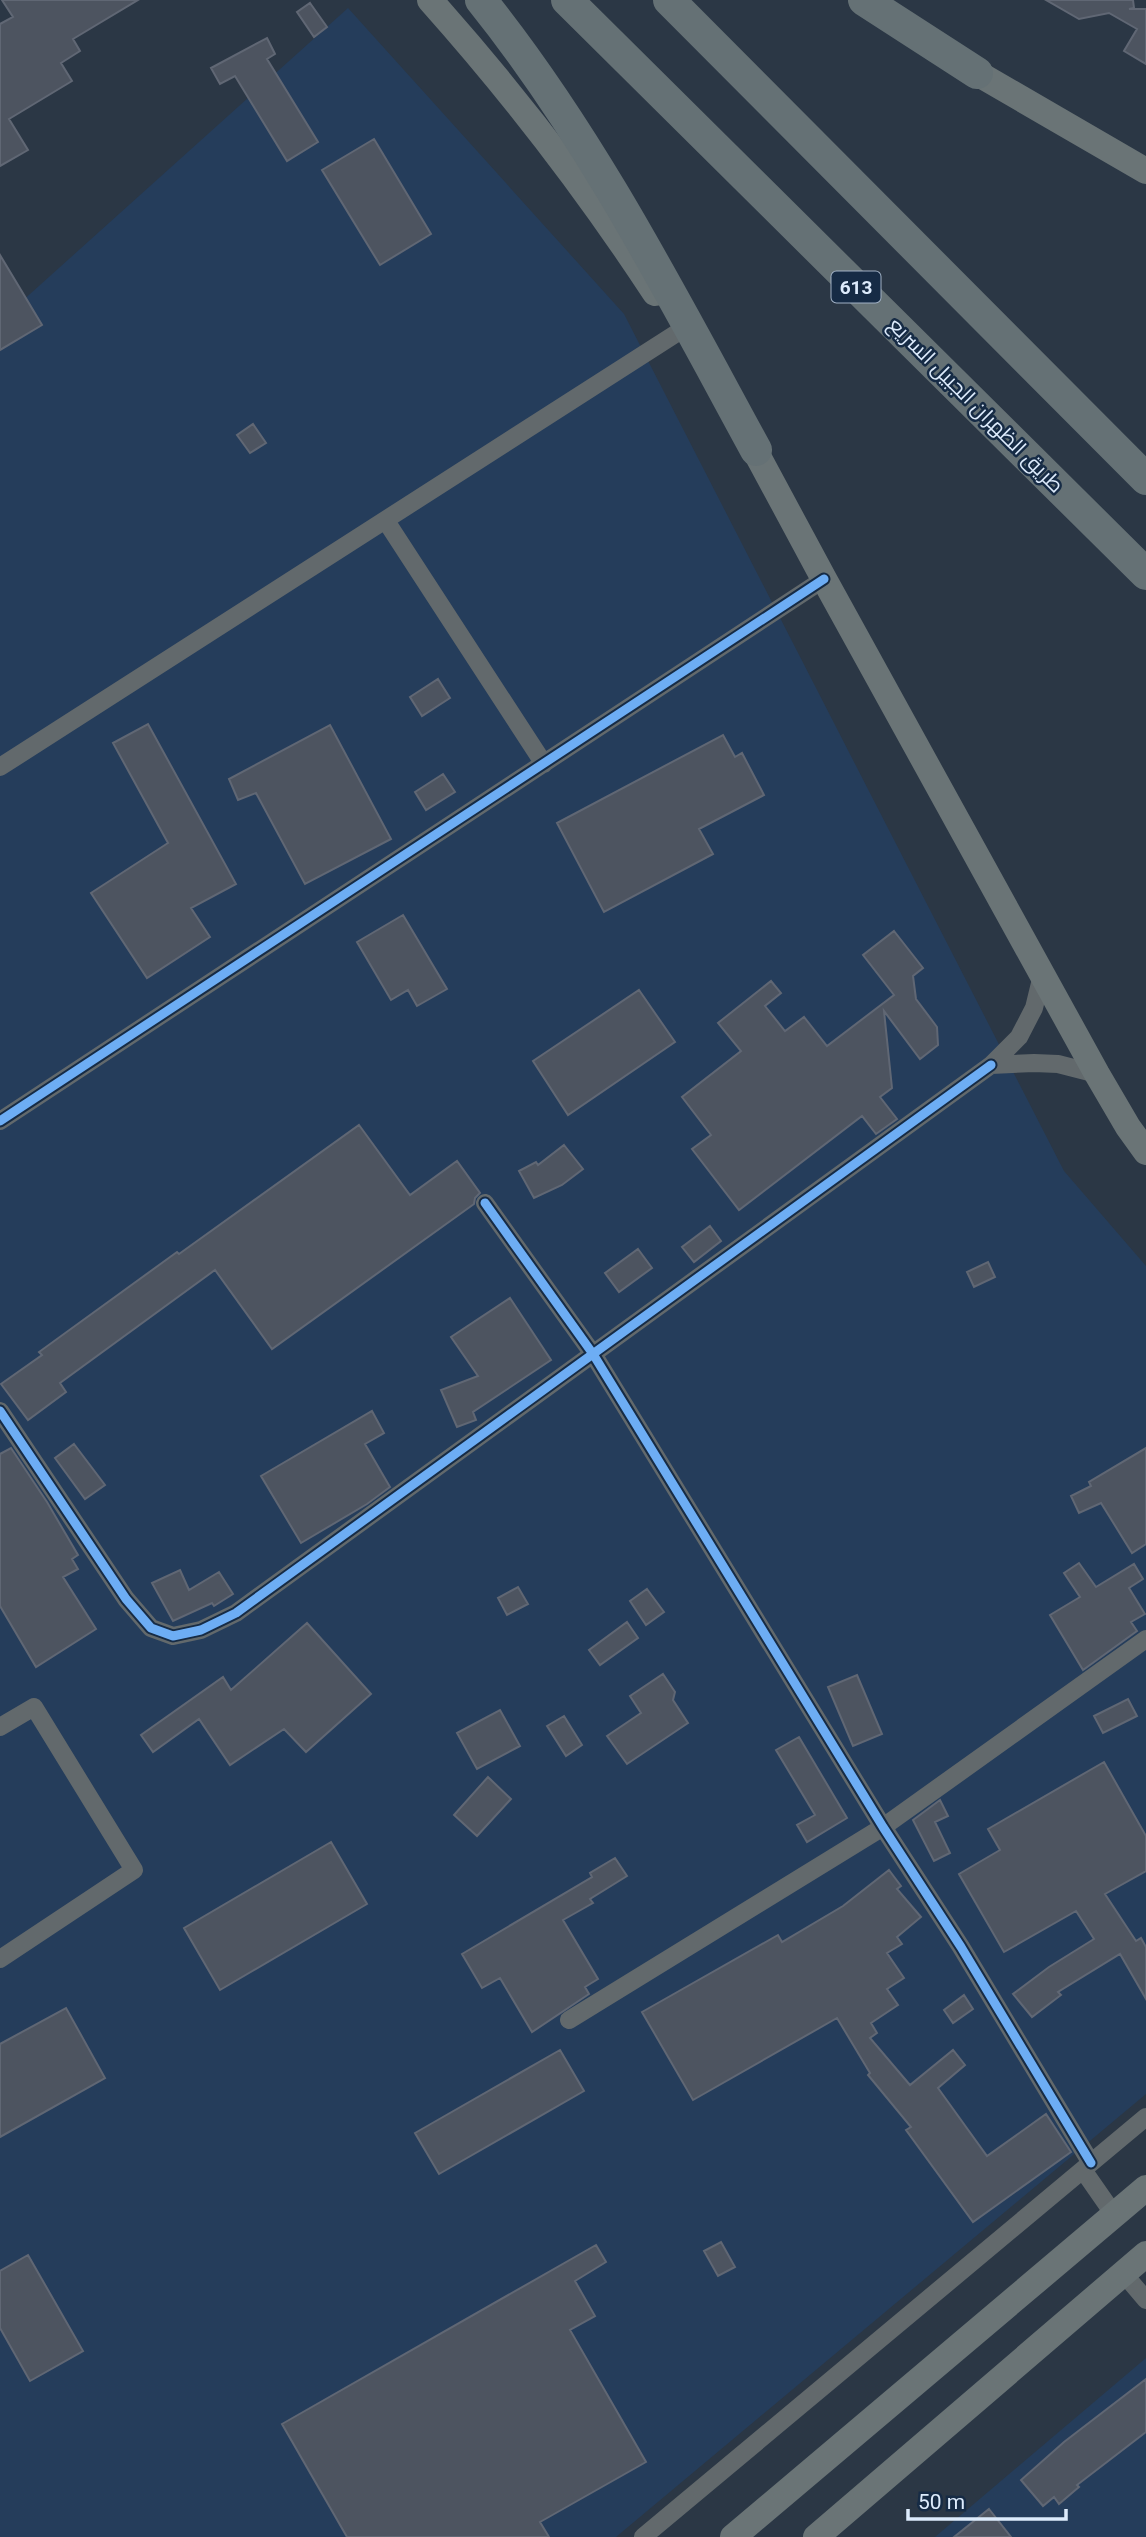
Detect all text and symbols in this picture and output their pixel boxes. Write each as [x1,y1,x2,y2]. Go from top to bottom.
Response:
road number: 613 [832,272,880,302]
street label: طريق الظهران الجبيل السريع [882,312,1069,499]
scale bar [908,2478,1066,2522]
text: 50 m [918,2490,965,2514]

